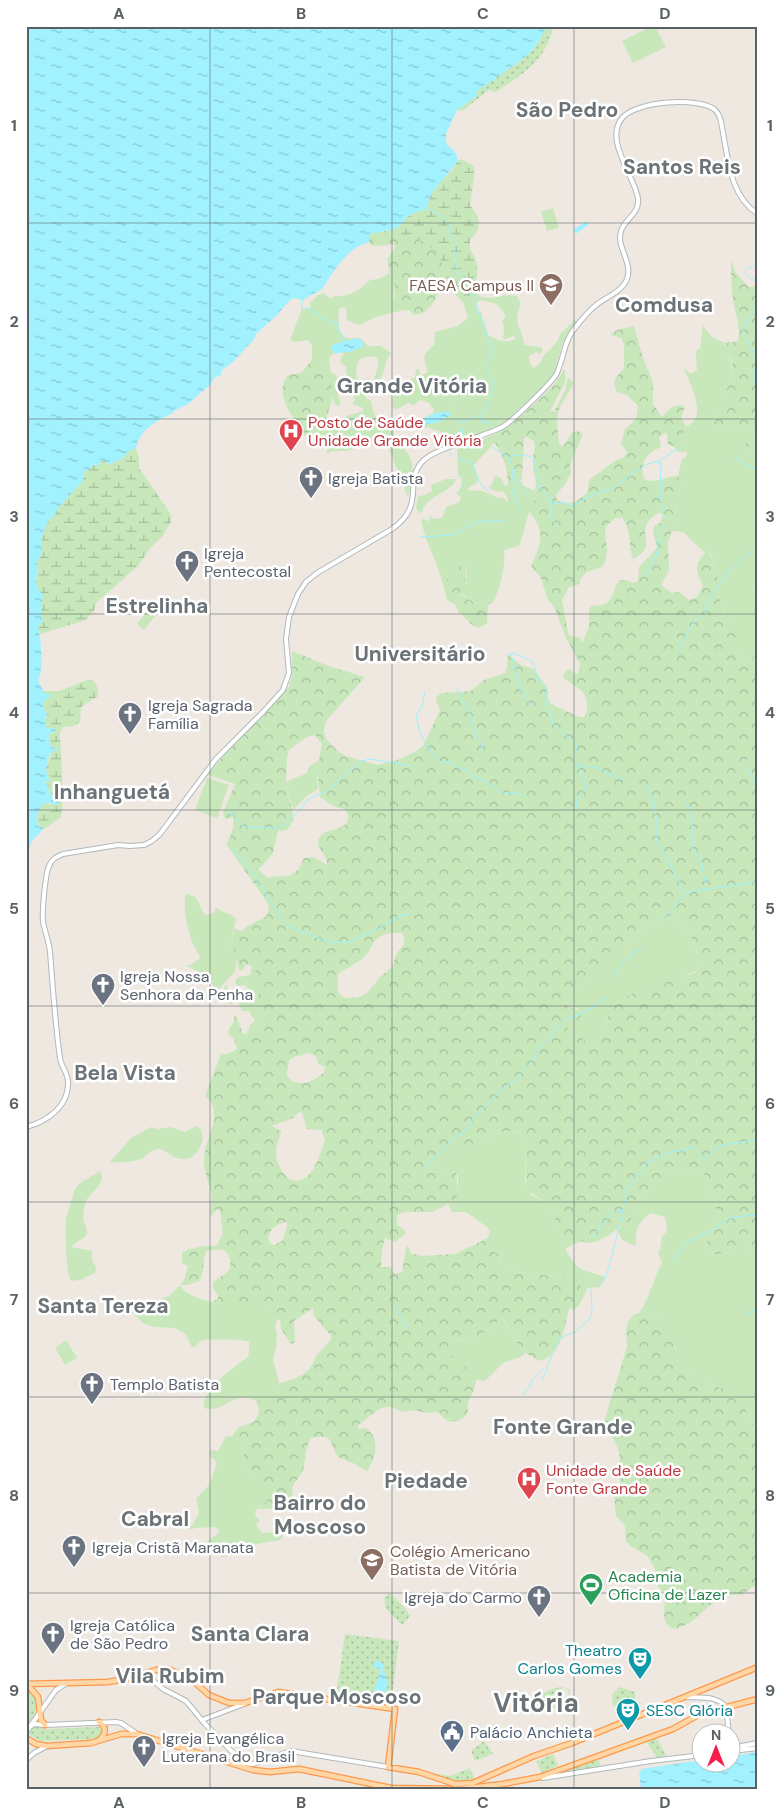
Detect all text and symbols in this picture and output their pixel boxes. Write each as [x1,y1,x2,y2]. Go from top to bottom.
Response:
text: A [113,3,125,24]
text: B [296,3,306,24]
text: C [477,3,489,24]
text: D [659,3,671,24]
district label: São Pedro [516,96,618,124]
text: 1 [11,115,17,136]
text: 1 [767,115,773,136]
district label: Santos Reis [623,153,741,181]
school or university icon: FAESA Campus II [538,272,564,306]
place label: FAESA Campus II [409,275,534,296]
district label: Comdusa [615,291,713,319]
text: 2 [9,311,19,332]
text: 2 [765,311,775,332]
district label: Grande Vitória [337,372,487,400]
place label: Posto de Saúde Unidade Grande Vitória [308,412,481,451]
hospital icon: Posto de Saúde Unidade Grande Vitória [278,418,304,452]
church icon: Igreja Batista [298,465,324,499]
place label: Igreja Batista [328,468,423,489]
text: 3 [9,506,19,527]
text: 3 [765,506,775,527]
place label: Igreja Pentecostal [204,543,291,582]
church icon: Igreja Pentecostal [174,549,200,583]
district label: Estrelinha [106,592,208,620]
district label: Universitário [354,640,486,668]
place label: Igreja Sagrada Família [148,695,253,734]
church icon: Igreja Sagrada Família [117,701,143,735]
text: 4 [9,702,19,723]
text: 4 [765,702,775,723]
district label: Inhanguetá [54,778,170,806]
text: 5 [9,898,19,919]
text: 5 [765,898,775,919]
place label: Igreja Nossa Senhora da Penha [120,966,253,1005]
church icon: Igreja Nossa Senhora da Penha [90,972,116,1006]
district label: Bela Vista [74,1059,176,1087]
text: 6 [9,1093,19,1114]
text: 6 [765,1093,775,1114]
text: 7 [10,1289,19,1310]
text: 7 [766,1289,775,1310]
district label: Santa Tereza [37,1292,169,1320]
church icon: Templo Batista [79,1371,105,1405]
place label: Templo Batista [110,1374,219,1395]
district label: Fonte Grande [493,1413,633,1441]
place label: Unidade de Saúde Fonte Grande [546,1460,681,1499]
hospital icon: Unidade de Saúde Fonte Grande [516,1466,542,1500]
district label: Piedade [384,1467,468,1495]
text: 8 [9,1485,19,1506]
text: 8 [765,1485,775,1506]
district label: Bairro do Moscoso [274,1489,366,1541]
district label: Cabral [121,1505,189,1533]
church icon: Igreja Cristã Maranata [61,1534,87,1568]
place label: Igreja Cristã Maranata [92,1537,254,1558]
place label: Colégio Americano Batista de Vitória [390,1541,530,1580]
school or university icon: Colégio Americano Batista de Vitória [359,1547,385,1581]
place label: Academia Oficina de Lazer [608,1566,727,1605]
sports icon: Academia Oficina de Lazer [578,1572,604,1606]
church icon: Igreja do Carmo [526,1584,552,1618]
place label: Igreja do Carmo [404,1587,522,1608]
place label: Igreja Católica de São Pedro [70,1615,175,1654]
district label: Santa Clara [191,1620,309,1648]
church icon: Igreja Católica de São Pedro [40,1621,66,1655]
place label: Theatro Carlos Gomes [518,1640,622,1679]
theatre icon: Theatro Carlos Gomes [627,1646,653,1680]
district label: Vila Rubim [116,1662,224,1690]
text: 9 [9,1680,19,1701]
text: 9 [765,1680,775,1701]
district label: Parque Moscoso [252,1683,422,1711]
district label: Vitória [493,1686,579,1720]
theatre icon: SESC Glória [615,1697,641,1731]
place label: SESC Glória [646,1700,733,1721]
public building icon: Palácio Anchieta [439,1719,465,1753]
place label: Palácio Anchieta [470,1722,592,1743]
north arrow [692,1724,742,1774]
text: N [711,1726,721,1744]
place label: Igreja Evangélica Luterana do Brasil [162,1728,295,1767]
church icon: Igreja Evangélica Luterana do Brasil [131,1734,157,1768]
text: A [113,1792,125,1813]
text: B [296,1792,306,1813]
text: C [477,1792,489,1813]
text: D [659,1792,671,1813]

